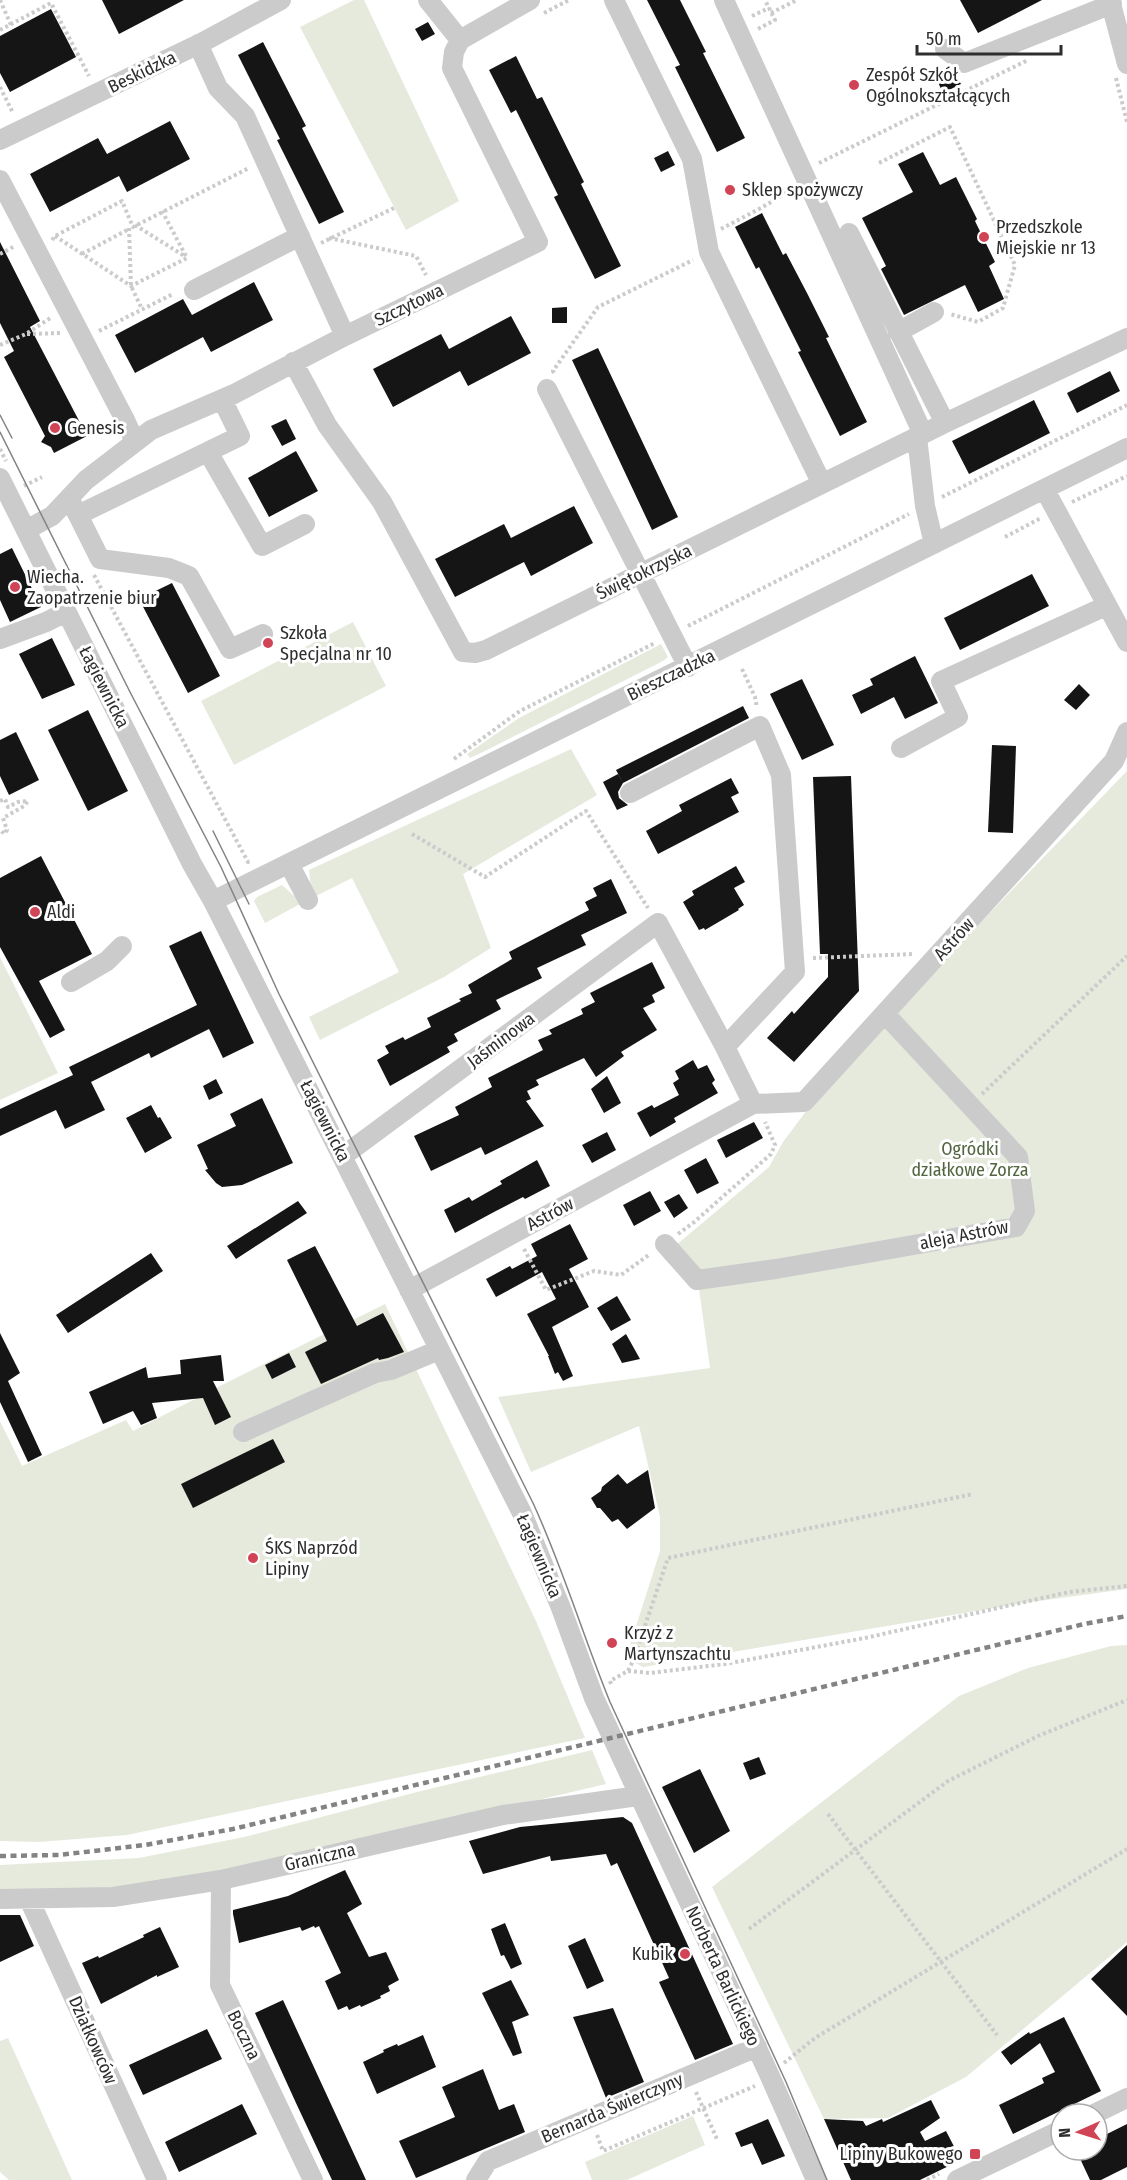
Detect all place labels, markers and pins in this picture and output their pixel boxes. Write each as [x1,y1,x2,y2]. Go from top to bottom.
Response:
place label: Zespół Szkół Ogólnokształcących [866,64,1010,107]
marker: Zespół Szkół Ogólnokształcących [847,78,861,92]
place label: Sklep spożywczy [742,179,863,201]
marker: Sklep spożywczy [723,183,737,197]
place label: Przedszkole Miejskie nr 13 [996,216,1096,259]
marker: Przedszkole Miejskie nr 13 [977,230,991,244]
place label: Genesis [67,417,125,439]
marker: Genesis [48,421,62,435]
place label: Wiecha. Zaopatrzenie biur [27,566,157,609]
marker: Wiecha. Zaopatrzenie biur [8,580,22,594]
place label: Szkoła Specjalna nr 10 [280,622,392,665]
marker: Szkoła Specjalna nr 10 [261,636,275,650]
place label: Aldi [47,901,75,923]
marker: Aldi [28,905,42,919]
place label: ŚKS Naprzód Lipiny [265,1537,358,1580]
marker: ŚKS Naprzód Lipiny [246,1551,260,1565]
place label: Krzyż z Martynszachtu [624,1622,731,1665]
marker: Krzyż z Martynszachtu [605,1636,619,1650]
place label: Kubik [632,1943,674,1965]
marker: Kubik [678,1947,692,1961]
place label: Lipiny Bukowego [839,2143,963,2165]
marker: Lipiny Bukowego [968,2147,982,2161]

